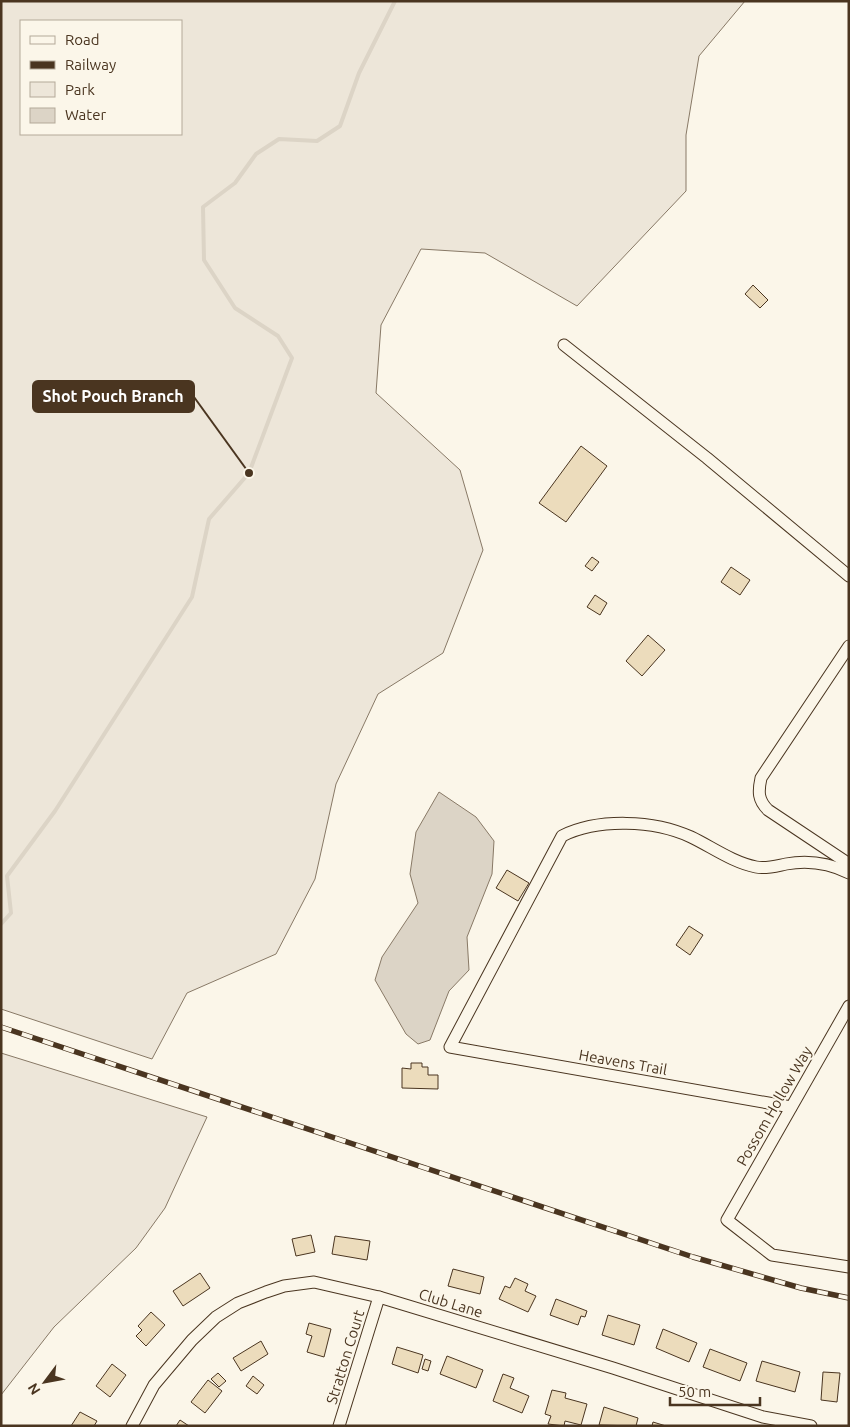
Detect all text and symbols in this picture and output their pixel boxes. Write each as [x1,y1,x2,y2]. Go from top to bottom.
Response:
legend [20,20,182,135]
text: Road [65,31,100,48]
text: Railway [65,56,116,73]
text: Park [65,81,95,98]
text: Water [65,106,106,123]
callout: Shot Pouch Branch [33,381,194,412]
text: Shot Pouch Branch [43,387,184,405]
street label: Possom Hollow Way [733,1043,815,1169]
street label: Heavens Trail [578,1046,669,1078]
street label: Club Lane [417,1285,485,1321]
street label: Stratton Court [323,1308,367,1406]
north arrow [20,1357,70,1407]
scale bar [670,1374,760,1406]
text: N [24,1380,44,1398]
text: 50 m [678,1383,711,1400]

